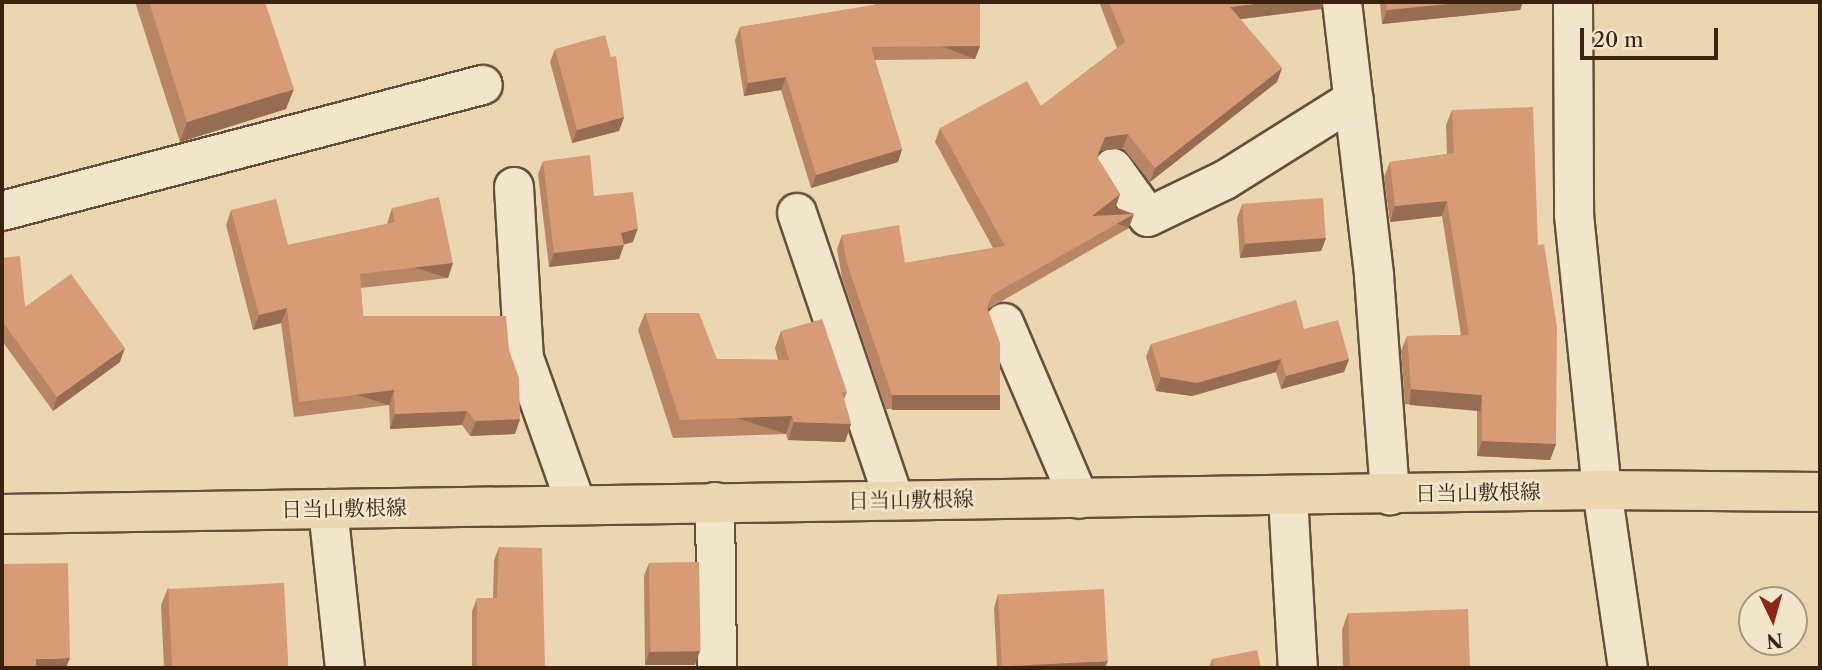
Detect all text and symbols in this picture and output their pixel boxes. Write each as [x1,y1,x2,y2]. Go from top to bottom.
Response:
scale bar [1584,14,1722,58]
text: 20 m [1593,27,1644,52]
street label: 日当山敷根線 [1415,479,1541,507]
street label: 日当山敷根線 [848,486,974,514]
street label: 日当山敷根線 [281,495,407,523]
north arrow [1738,586,1808,656]
text: N [1765,628,1784,653]

